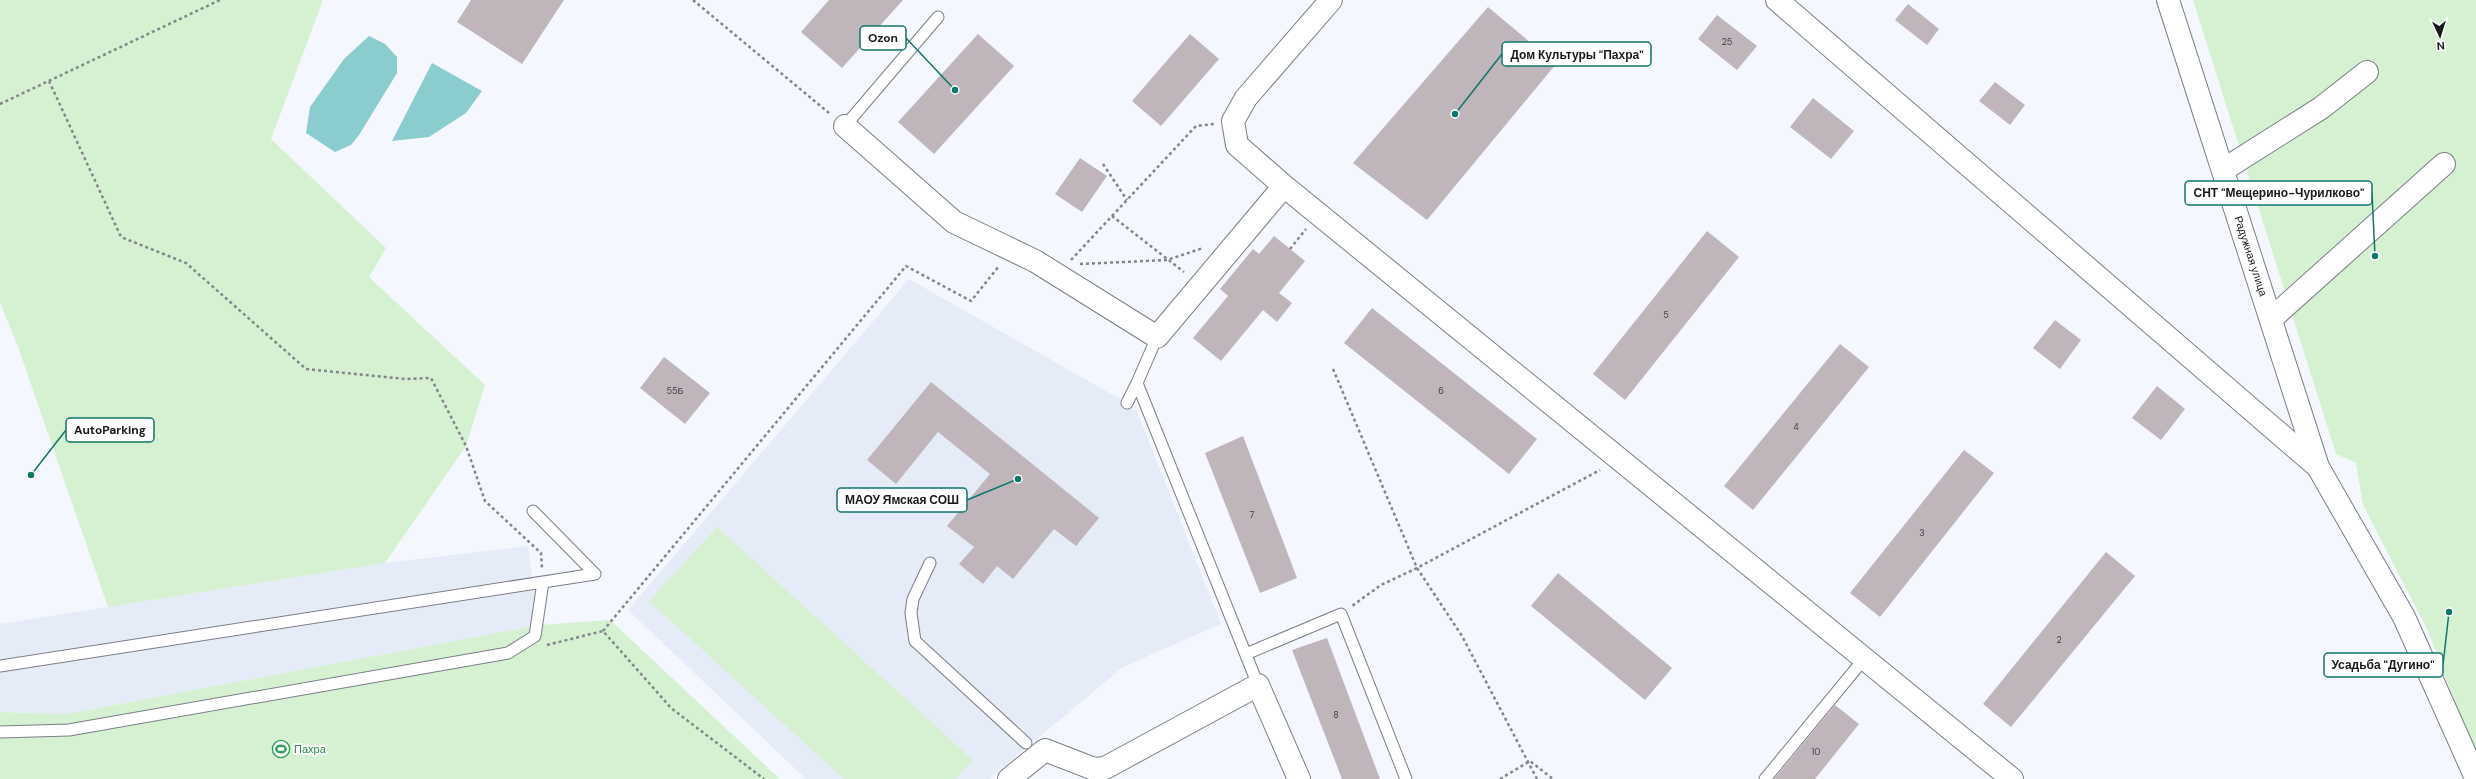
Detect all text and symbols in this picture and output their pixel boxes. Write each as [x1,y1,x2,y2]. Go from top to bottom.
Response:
north arrow [2420,16,2460,56]
callout: Ozon [860,26,906,50]
text: Ozon [868,30,898,46]
house number: 25 [1722,36,1732,48]
text: N [2436,39,2445,53]
callout: Дом Культуры "Пахра" [1502,42,1651,66]
text: Дом Культуры "Пахра" [1510,47,1644,63]
callout: СНТ "Мещерино-Чурилково" [2185,181,2372,205]
text: СНТ "Мещерино-Чурилково" [2194,185,2364,201]
street label: Радужная улица [2231,214,2271,299]
house number: 5 [1663,309,1669,321]
house number: 55Б [667,385,684,397]
house number: 6 [1438,385,1444,397]
callout: AutoParking [66,418,154,442]
house number: 4 [1793,421,1799,433]
text: AutoParking [74,422,146,438]
callout: МАОУ Ямская СОШ [837,488,967,512]
text: МАОУ Ямская СОШ [845,492,959,508]
house number: 7 [1250,509,1255,521]
house number: 3 [1919,527,1925,539]
house number: 2 [2056,634,2062,646]
callout: Усадьба "Дугино" [2324,653,2443,677]
text: Усадьба "Дугино" [2331,657,2435,673]
house number: 8 [1333,709,1339,721]
sports icon: Пахра [271,739,291,759]
place label: Пахра [294,742,327,756]
house number: 10 [1812,746,1820,758]

